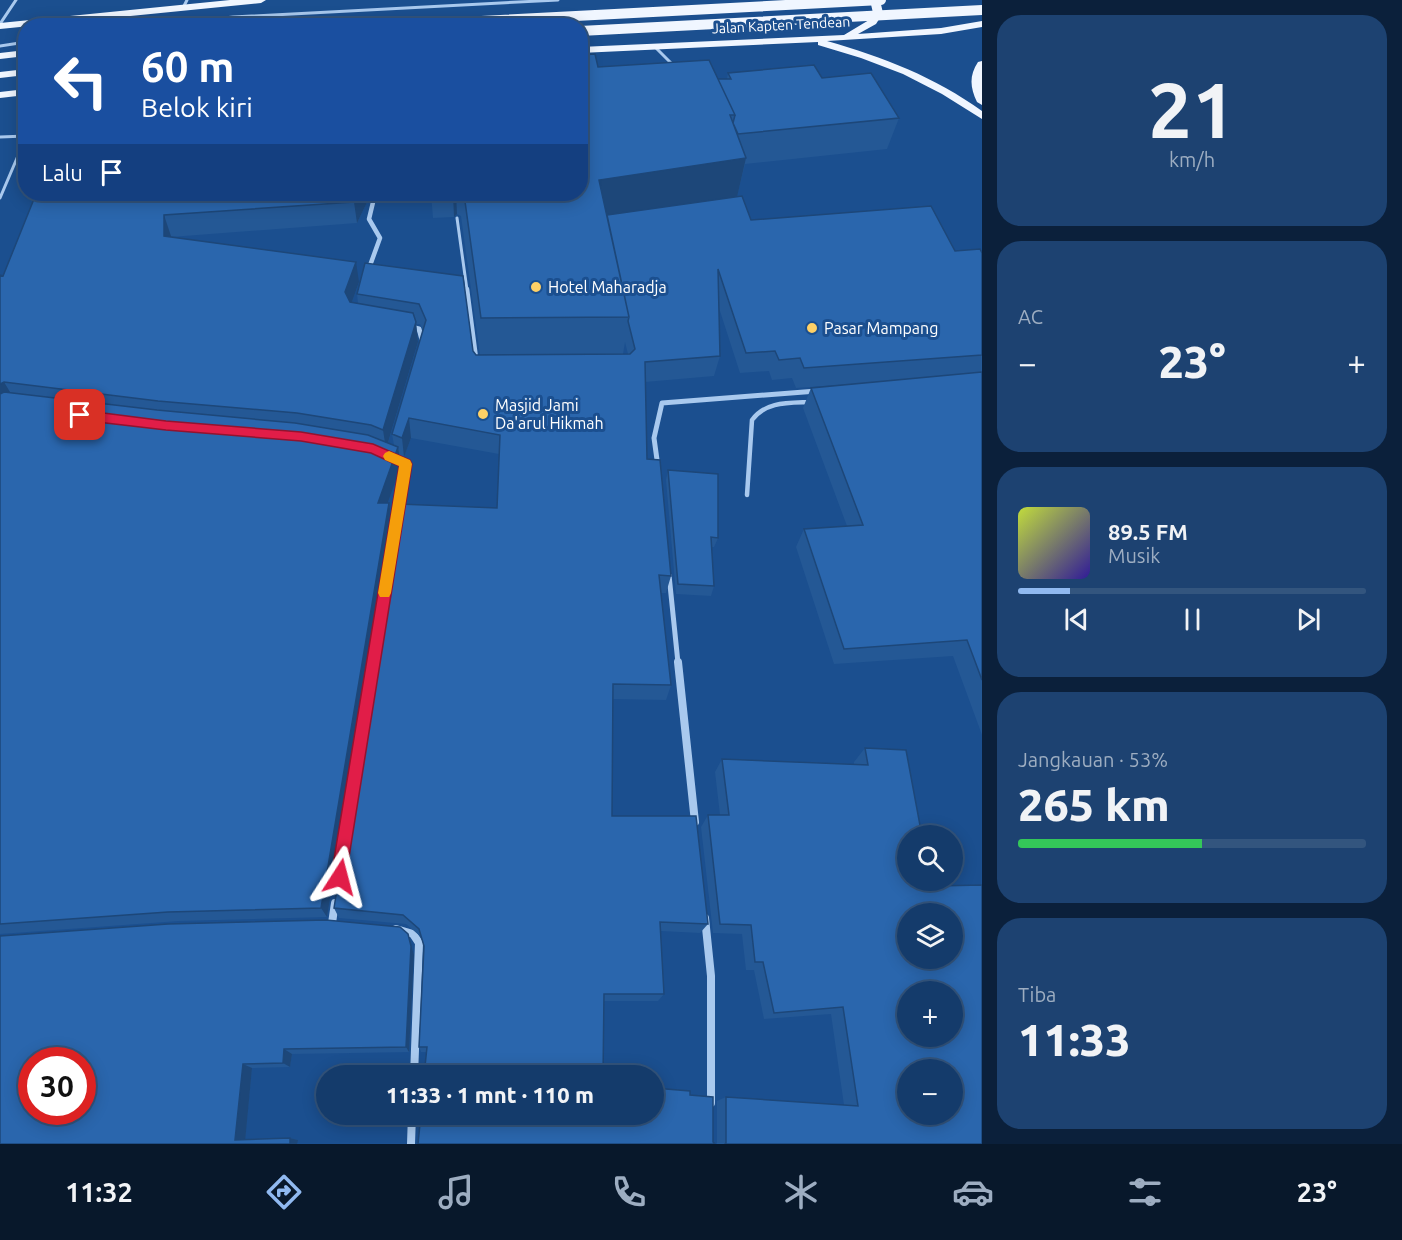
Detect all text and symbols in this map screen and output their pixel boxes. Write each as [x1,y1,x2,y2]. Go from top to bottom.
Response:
street label: Jalan Kapten Tendean [711,13,851,37]
icon: left [42,42,120,120]
text: 60 m [141,43,235,90]
text: 21 [1148,65,1236,153]
text: Belok kiri [141,92,253,122]
text: km/h [1169,148,1215,171]
icon: arrive [95,156,128,189]
text: Lalu [42,160,83,185]
place label: Hotel Maharadja [548,278,667,296]
marker: Hotel Maharadja [529,280,543,294]
text: AC [1018,305,1043,328]
place label: Pasar Mampang [824,319,938,337]
marker: Pasar Mampang [805,321,819,335]
text: 23° [1158,336,1226,387]
text: − [1018,344,1037,381]
text: + [1347,344,1366,381]
pin [54,389,105,440]
place label: Masjid Jami Da'arul Hikmah [495,396,604,432]
icon: arrive [63,398,96,431]
marker: Masjid Jami Da'arul Hikmah [476,407,490,421]
text: 89.5 FM [1108,519,1188,544]
text: Musik [1108,544,1160,567]
icon: previous [1060,603,1093,636]
icon: pause [1176,603,1209,636]
icon: next [1292,603,1325,636]
text: Jangkauan · 53% [1018,748,1168,771]
text: 265 km [1018,779,1170,830]
map controls [897,825,963,1125]
button: search [897,825,963,891]
position arrow [308,845,372,909]
button: layers [897,903,963,969]
button: + [897,981,963,1047]
text: Tiba [1018,983,1056,1006]
text: 11:33 [1018,1014,1131,1065]
speed limit sign: 30 [18,1047,96,1125]
button: − [897,1059,963,1125]
text: 11:33 · 1 mnt · 110 m [386,1082,594,1107]
icon: directions [263,1171,305,1213]
icon: music [435,1171,477,1213]
icon: phone [608,1171,650,1213]
icon: climate [780,1171,822,1213]
icon: car [952,1171,994,1213]
icon: filters [1124,1171,1166,1213]
text: 11:32 [65,1177,133,1207]
text: 23° [1297,1177,1337,1207]

